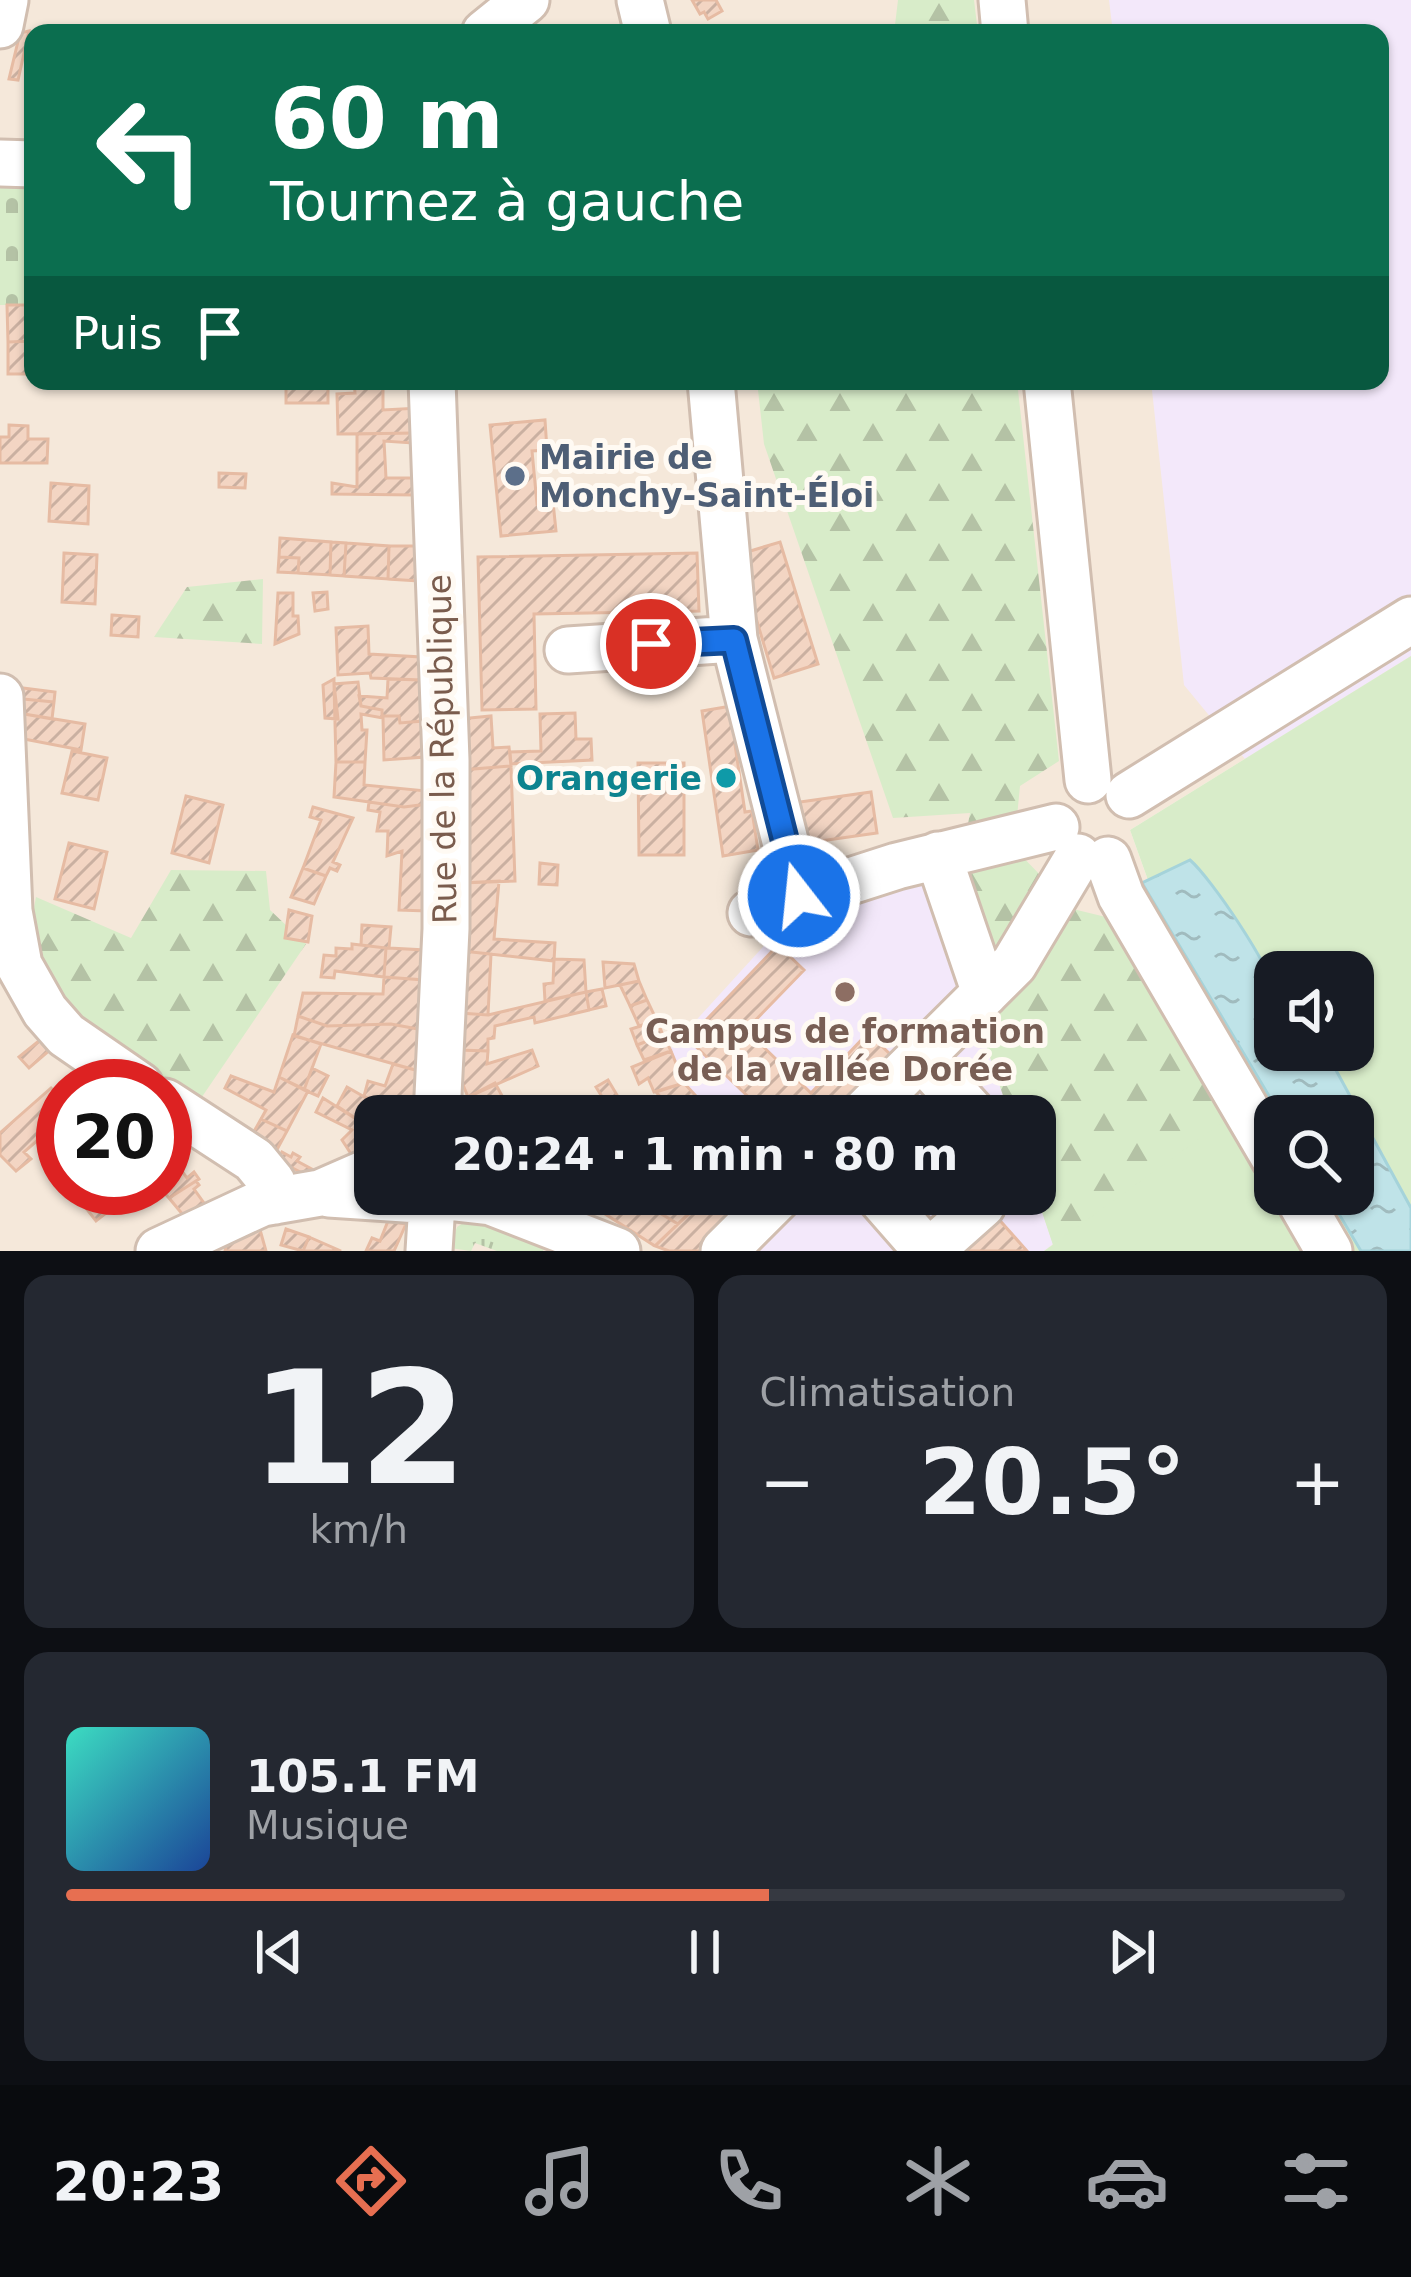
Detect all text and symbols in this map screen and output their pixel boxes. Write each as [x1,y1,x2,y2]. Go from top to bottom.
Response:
text: 60 m [270,70,504,168]
icon: left [72,72,228,228]
text: Tournez à gauche [270,170,744,233]
icon: arrive [187,300,253,366]
text: Puis [72,307,163,360]
place label: Mairie de Monchy-Saint-Éloi [539,438,874,515]
marker: Mairie de Monchy-Saint-Éloi [502,463,528,489]
street label: Rue de la République [419,574,465,924]
pin [600,593,702,695]
icon: arrive [618,611,684,677]
place label: Orangerie [516,759,702,798]
marker: Orangerie [713,765,739,791]
position arrow [736,833,862,959]
map controls [1254,951,1374,1215]
button: sound [1254,951,1374,1071]
marker: Campus de formation de la vallée Dorée [832,979,858,1005]
place label: Campus de formation de la vallée Dorée [645,1012,1045,1089]
speed limit sign: 20 [36,1059,192,1215]
button: search [1254,1095,1374,1215]
text: 20:24 · 1 min · 80 m [452,1128,958,1181]
text: 12 [250,1338,467,1520]
text: Climatisation [760,1370,1015,1415]
text: 20.5° [919,1430,1186,1535]
text: − [760,1444,815,1521]
text: + [1290,1444,1345,1521]
text: km/h [310,1507,408,1552]
text: 105.1 FM [246,1750,480,1803]
text: Musique [246,1803,409,1848]
icon: previous [246,1919,312,1985]
icon: pause [672,1919,738,1985]
icon: next [1099,1919,1165,1985]
icon: directions [329,2139,413,2223]
icon: music [518,2139,602,2223]
icon: phone [707,2139,791,2223]
icon: climate [896,2139,980,2223]
icon: car [1085,2139,1169,2223]
icon: filters [1274,2139,1358,2223]
text: 20:23 [53,2150,224,2213]

